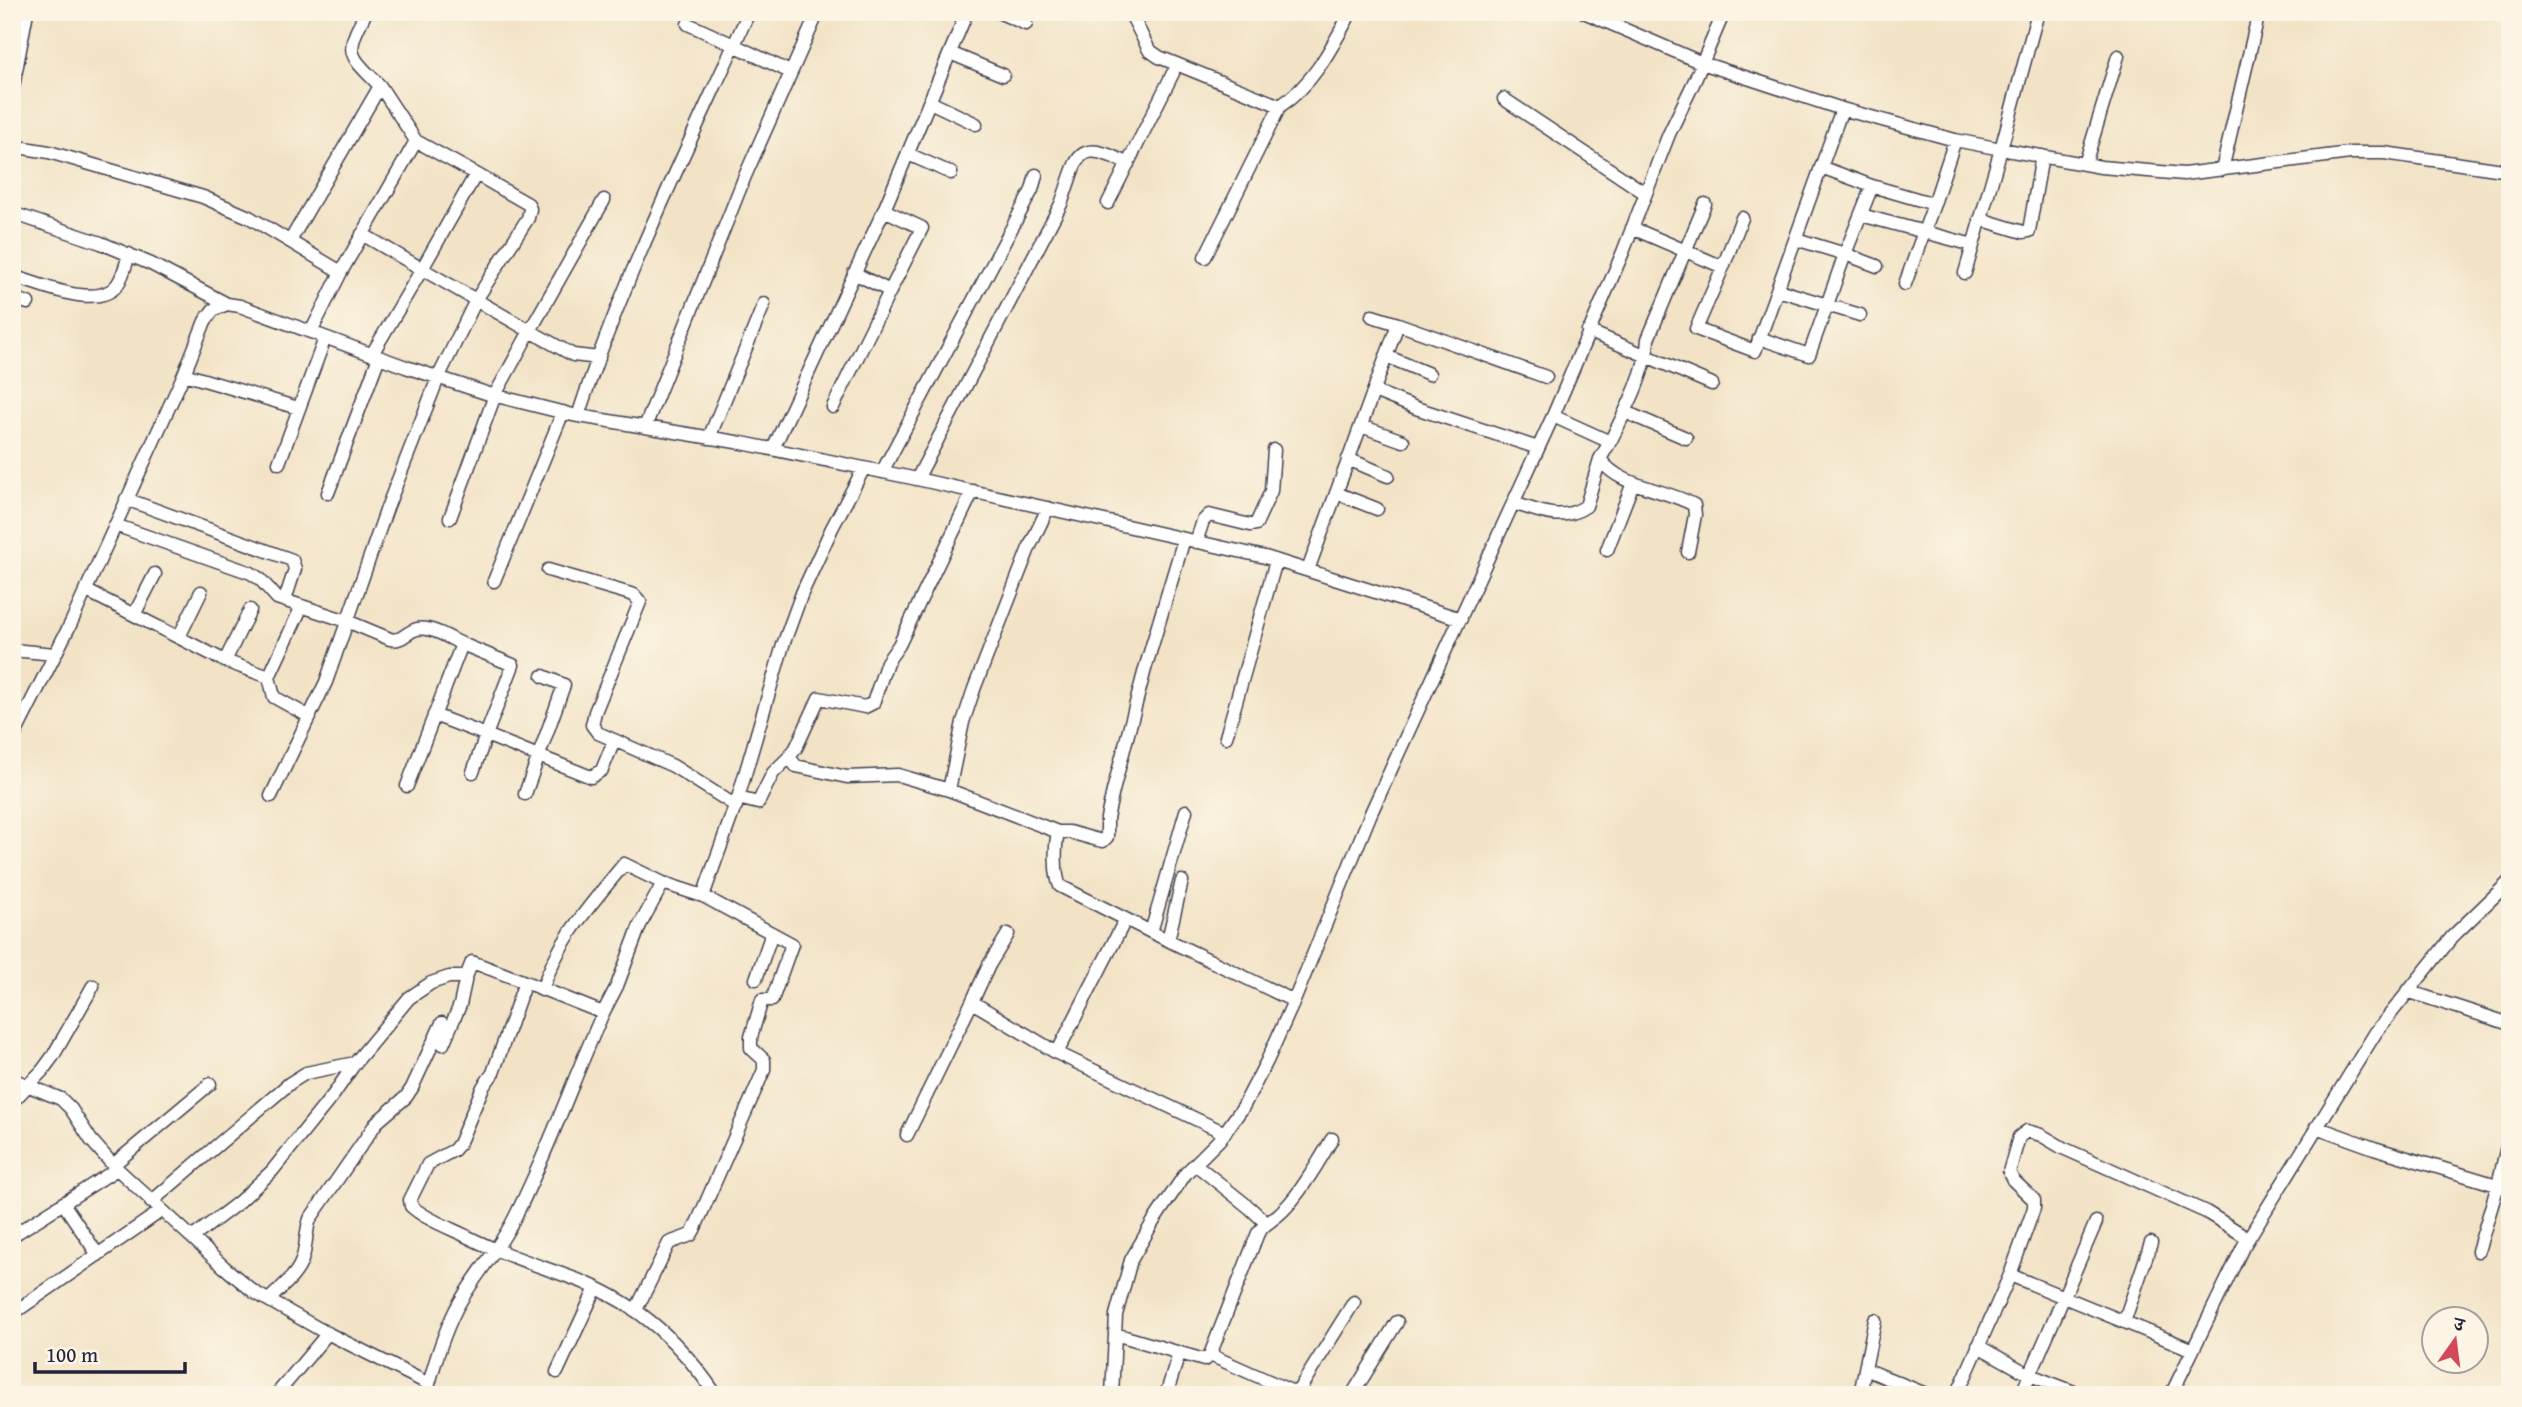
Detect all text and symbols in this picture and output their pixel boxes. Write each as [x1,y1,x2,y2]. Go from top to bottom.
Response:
north arrow [2420,1306,2490,1376]
text: उ [2449,1308,2468,1339]
scale bar [35,1330,186,1374]
text: 100 m [46,1339,98,1370]

